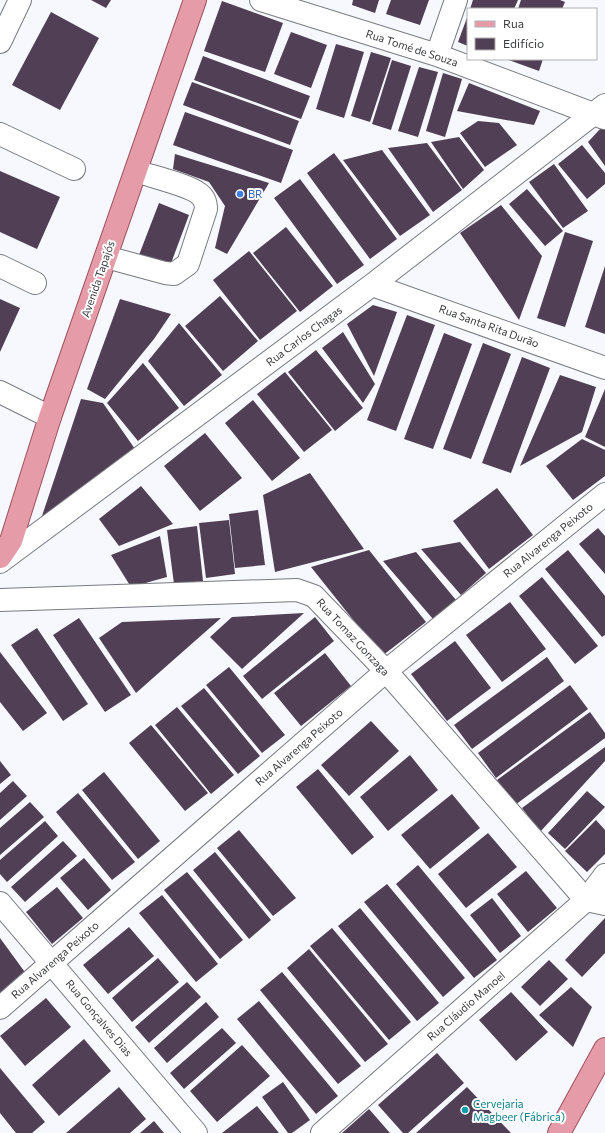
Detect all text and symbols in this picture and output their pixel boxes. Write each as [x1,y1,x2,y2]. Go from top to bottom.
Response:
legend [467,8,597,60]
text: Rua [503,16,524,30]
street label: Rua Tomé de Souza [364,26,460,69]
text: Edifício [503,36,544,50]
place label: BR [248,187,263,200]
marker: BR [235,189,245,199]
street label: Avenida Tapajós [78,239,117,319]
street label: Rua Santa Rita Durão [437,301,541,350]
street label: Rua Carlos Chagas [263,303,344,368]
street label: Rua Alvarenga Peixoto [500,499,595,580]
street label: Rua Tomaz Gonzaga [314,595,392,678]
street label: Rua Alvarenga Peixoto [252,705,345,788]
street label: Rua Alvarenga Peixoto [8,918,101,1001]
street label: Rua Cláudio Manoel [424,968,507,1043]
street label: Rua Gonçalves Dias [63,977,135,1059]
place label: Cervejaria Magbeer (Fábrica) [473,1097,565,1123]
marker: Cervejaria Magbeer (Fábrica) [460,1105,470,1115]

